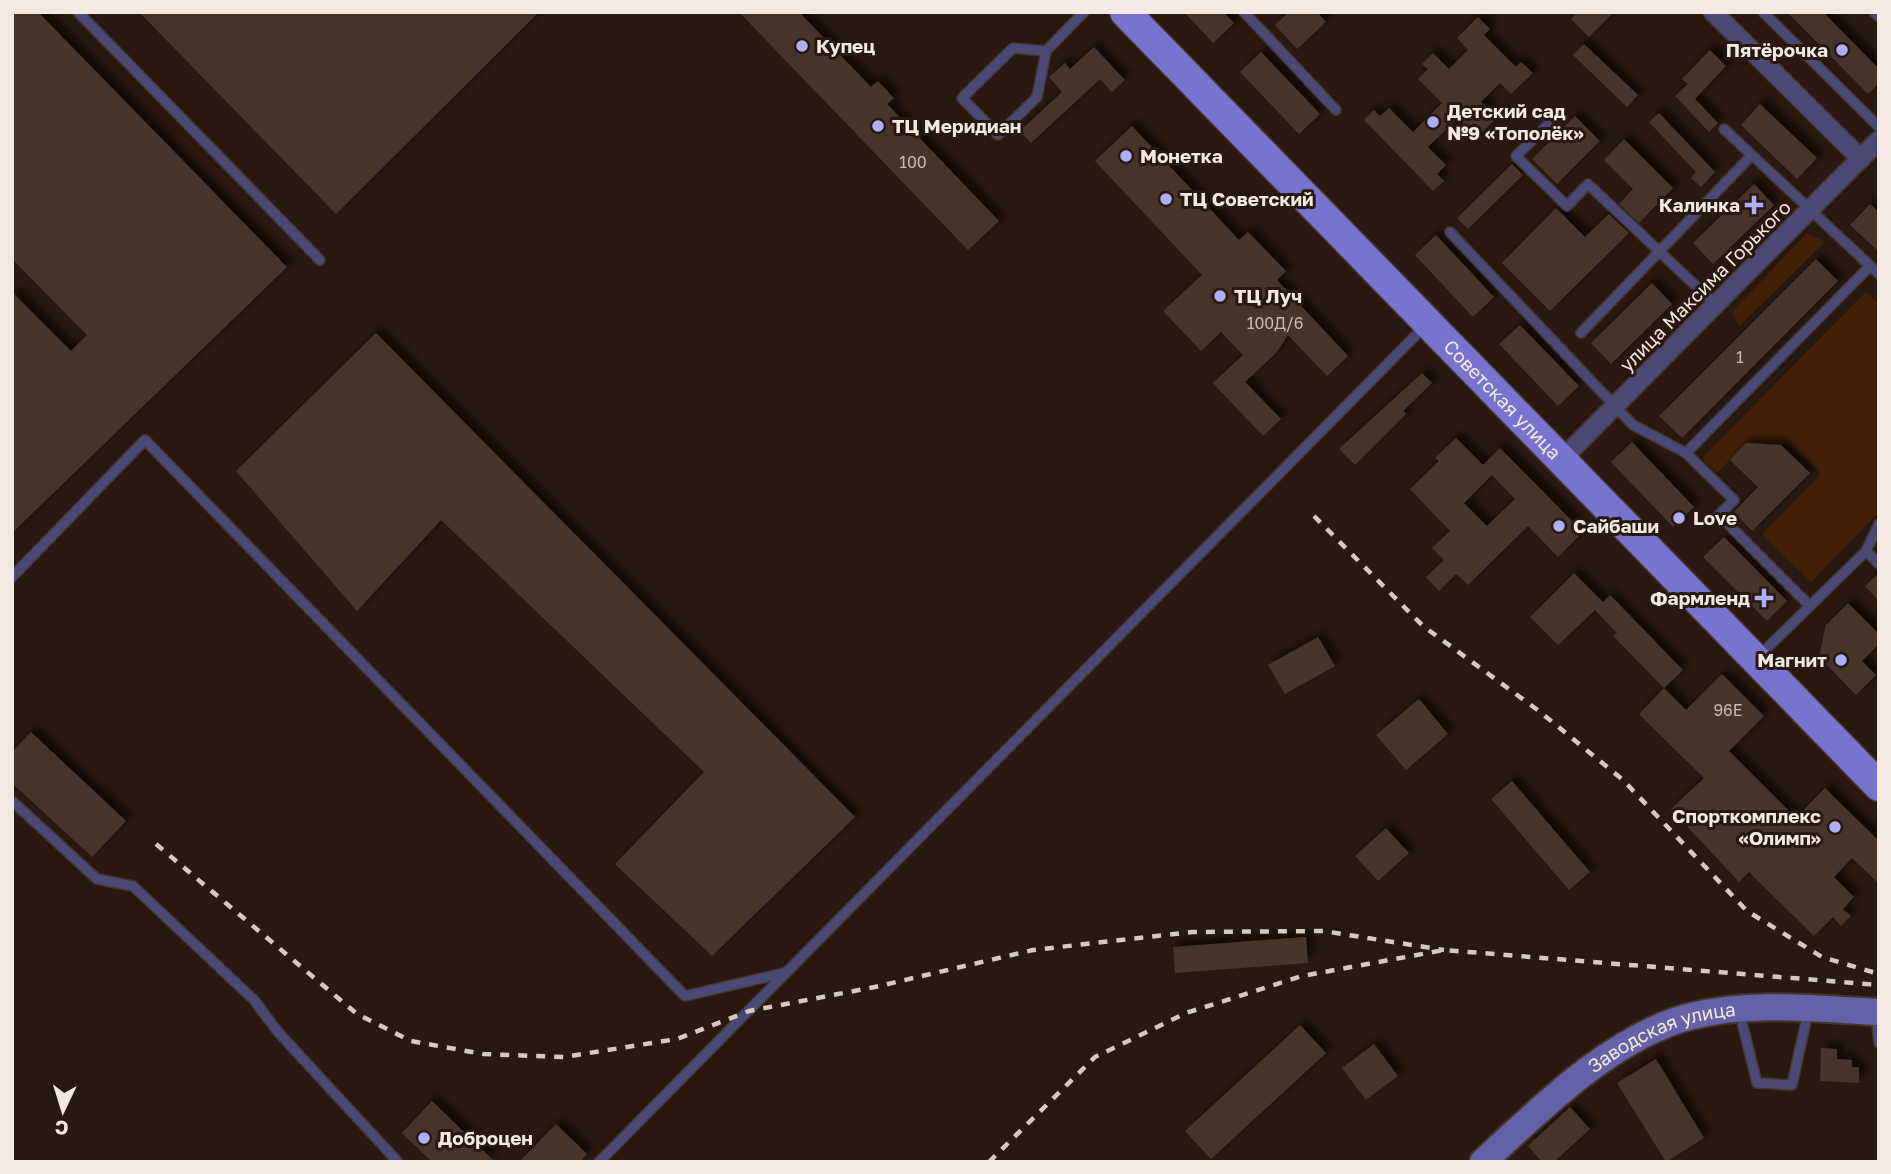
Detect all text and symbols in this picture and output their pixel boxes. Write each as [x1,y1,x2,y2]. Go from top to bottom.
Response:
place label: Купец [816,34,875,57]
marker: Купец [794,38,810,54]
place label: Пятёрочка [1726,38,1828,61]
marker: Пятёрочка [1834,42,1850,58]
place label: Детский сад №9 «Тополёк» [1447,99,1584,144]
place label: ТЦ Меридиан [892,114,1021,137]
marker: Детский сад №9 «Тополёк» [1425,114,1441,130]
marker: ТЦ Меридиан [870,118,886,134]
place label: Монетка [1140,144,1223,167]
marker: Монетка [1118,148,1134,164]
house number: 100 [899,152,927,172]
place label: ТЦ Советский [1180,187,1314,210]
marker: ТЦ Советский [1158,191,1174,207]
place label: Калинка [1659,193,1740,216]
street label: улица Максима Горького [1614,195,1795,376]
marker: Калинка [1746,197,1762,213]
place label: ТЦ Луч [1234,284,1302,307]
marker: ТЦ Луч [1212,288,1228,304]
house number: 100Д/6 [1247,313,1303,333]
street label: Советская улица [1439,334,1566,464]
house number: 1 [1736,347,1744,367]
place label: Love [1693,506,1737,529]
marker: Love [1671,510,1687,526]
place label: Сайбаши [1573,514,1659,537]
marker: Сайбаши [1551,518,1567,534]
place label: Фармленд [1650,586,1750,609]
marker: Фармленд [1756,590,1772,606]
place label: Магнит [1757,648,1827,671]
marker: Магнит [1833,652,1849,668]
house number: 96Е [1713,700,1743,720]
place label: Спорткомплекс «Олимп» [1672,804,1821,849]
marker: Спорткомплекс «Олимп» [1827,819,1843,835]
street label: Заводская улица [1583,997,1737,1077]
north arrow [28,1076,98,1146]
text: С [54,1117,69,1140]
place label: Доброцен [438,1126,533,1149]
marker: Доброцен [416,1130,432,1146]

